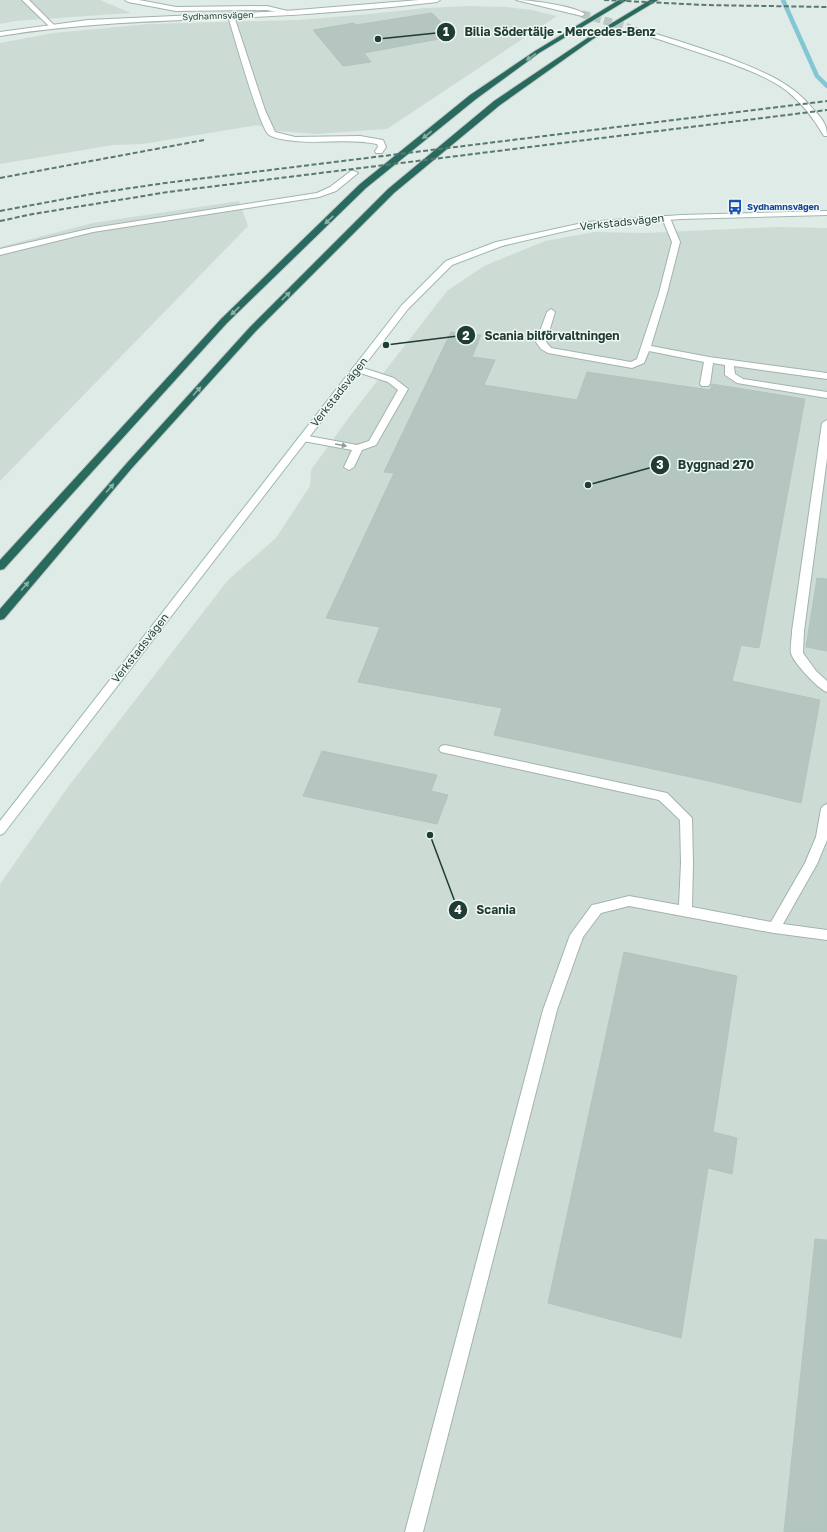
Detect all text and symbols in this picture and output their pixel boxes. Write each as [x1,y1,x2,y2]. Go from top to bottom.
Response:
street label: Sydhamnsvägen [182,9,254,22]
callout: Bilia Södertälje - Mercedes-Benz [436,20,663,44]
text: 1 [443,24,449,39]
text: Bilia Södertälje - Mercedes-Benz [464,24,656,39]
one-way arrow [525,53,536,61]
one-way arrow [421,130,432,139]
bus stop icon: Sydhamnsvägen [726,198,744,216]
place label: Sydhamnsvägen [747,201,820,212]
street label: Verkstadsvägen [579,211,665,232]
one-way arrow [324,215,334,225]
one-way arrow [281,291,291,301]
one-way arrow [230,306,240,315]
callout: Scania bilförvaltningen [456,323,627,347]
text: 2 [462,328,470,343]
text: Scania bilförvaltningen [484,328,620,343]
street label: Verkstadsvägen [307,354,370,429]
one-way arrow [192,386,201,396]
one-way arrow [335,442,347,448]
callout: Byggnad 270 [650,453,763,477]
text: 3 [656,457,664,472]
text: Byggnad 270 [678,457,754,472]
one-way arrow [106,483,115,493]
one-way arrow [21,581,30,592]
street label: Verkstadsvägen [108,610,171,685]
callout: Scania [448,898,523,922]
text: 4 [454,902,462,917]
text: Scania [476,902,516,917]

